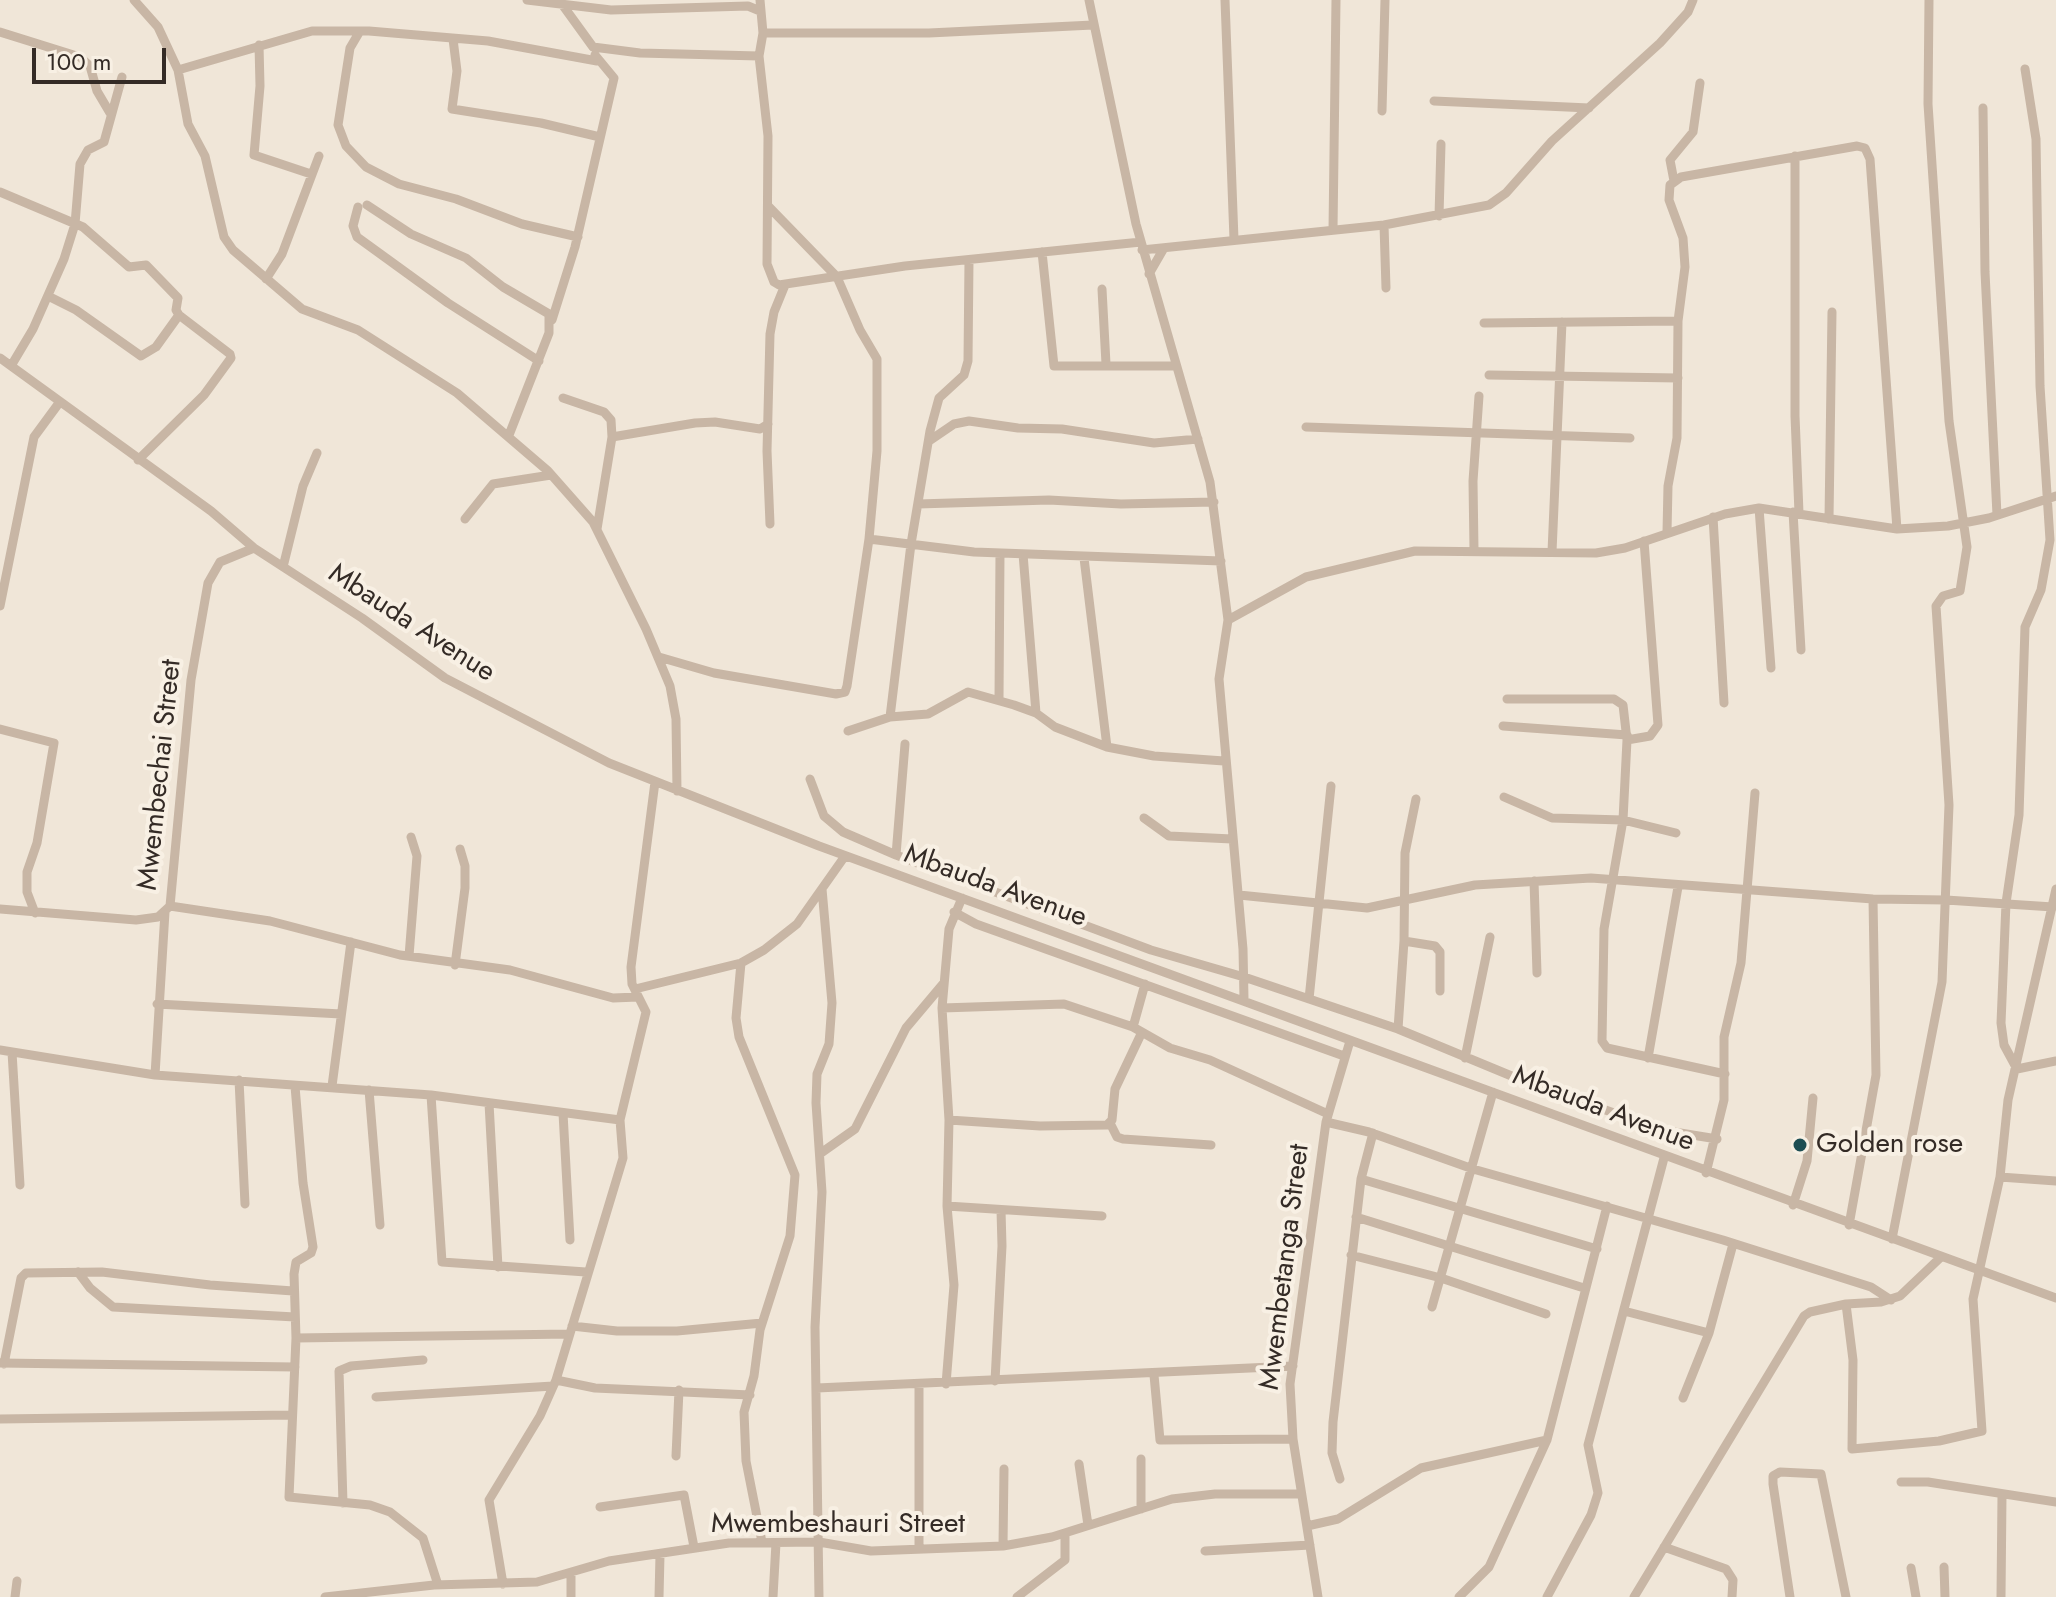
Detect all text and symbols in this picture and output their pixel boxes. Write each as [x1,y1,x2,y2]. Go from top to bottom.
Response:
scale bar [36,32,170,82]
text: 100 m [46,44,112,79]
street label: Mbauda Avenue [321,558,501,690]
street label: Mwembechai Street [132,658,190,892]
street label: Mbauda Avenue [899,838,1091,936]
street label: Mbauda Avenue [1507,1060,1699,1160]
place label: Golden rose [1816,1128,1963,1162]
marker: Golden rose [1791,1136,1809,1154]
street label: Mwembetanga Street [1254,1142,1318,1392]
street label: Mwembeshauri Street [711,1508,965,1542]

